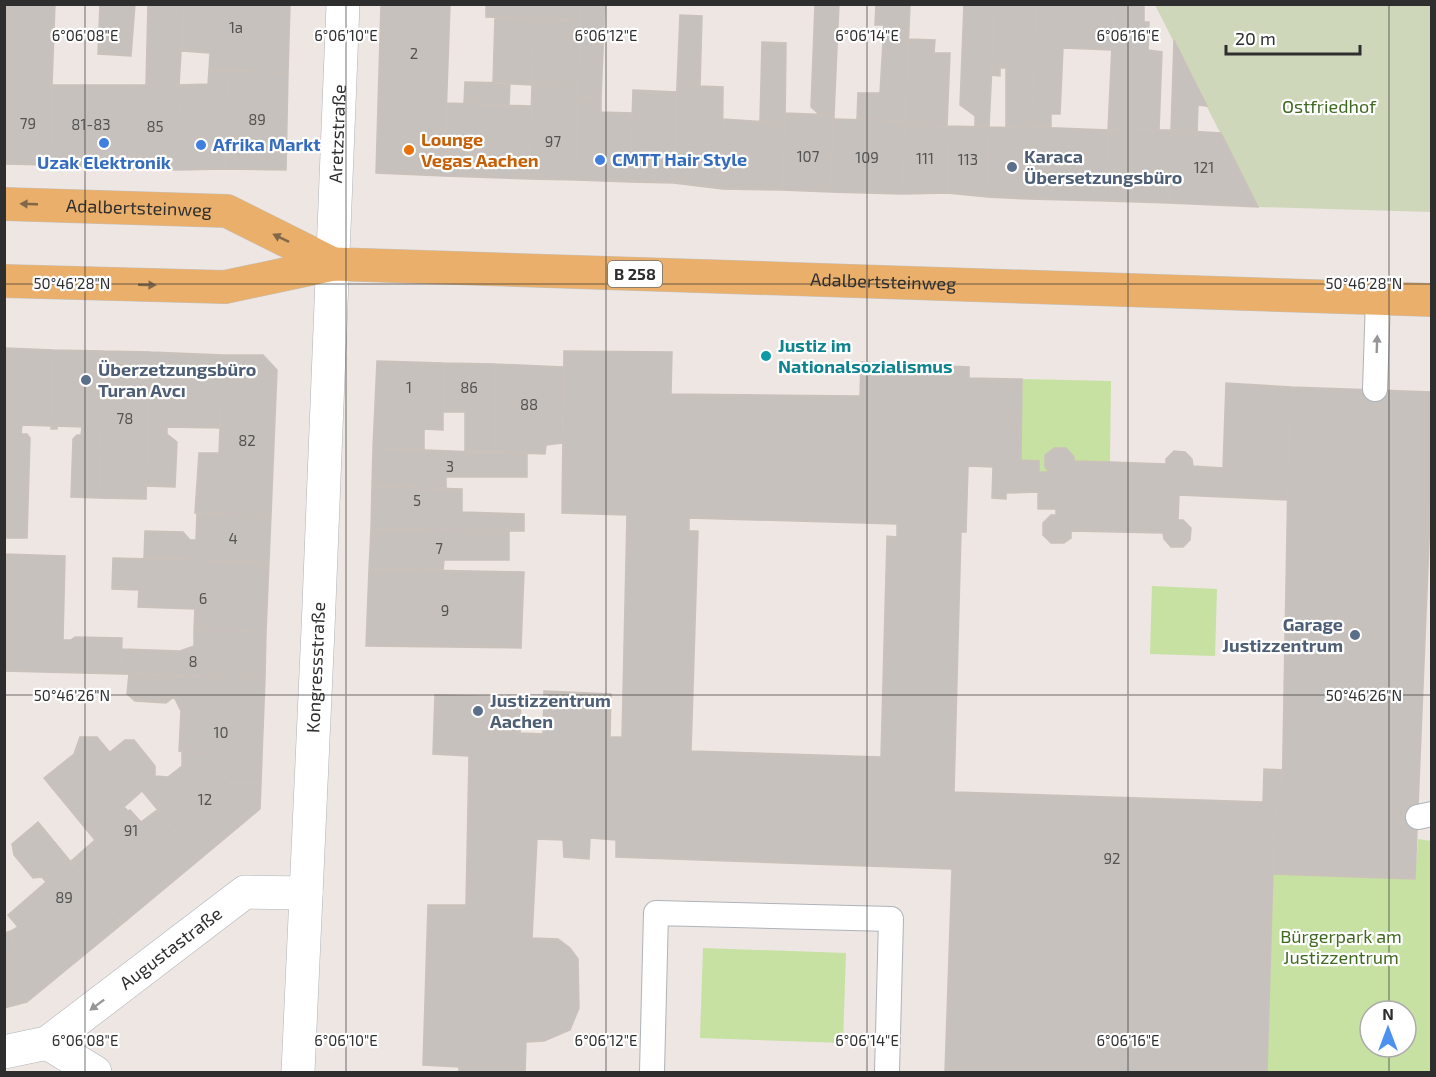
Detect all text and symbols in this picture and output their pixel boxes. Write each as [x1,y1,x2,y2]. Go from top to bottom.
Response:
house number: 1a [229,18,243,36]
scale bar [1226,18,1360,56]
text: 6°06'08"E [52,26,118,44]
text: 6°06'10"E [314,26,378,44]
text: 6°06'12"E [575,26,637,44]
text: 6°06'14"E [835,26,899,44]
text: 6°06'16"E [1096,26,1160,44]
text: 20 m [1235,27,1276,49]
house number: 2 [410,44,418,62]
street label: Aretzstraße [324,84,350,184]
park label: Ostfriedhof [1282,95,1377,117]
house number: 89 [248,110,266,128]
house number: 79 [20,114,36,132]
house number: 81-83 [71,115,111,133]
house number: 85 [146,117,164,135]
place label: Lounge Vegas Aachen [421,128,539,171]
house number: 97 [545,132,561,150]
place label: Afrika Markt [213,133,321,155]
marker: Uzak Elektronik [97,136,111,150]
marker: Afrika Markt [194,138,208,152]
marker: Lounge Vegas Aachen [402,143,416,157]
place label: Karaca Übersetzungsbüro [1024,145,1182,188]
house number: 107 [797,147,820,165]
place label: CMTT Hair Style [612,148,747,170]
house number: 109 [855,148,879,166]
house number: 111 [916,149,934,167]
house number: 113 [958,150,978,168]
place label: Uzak Elektronik [37,151,171,173]
marker: CMTT Hair Style [593,153,607,167]
house number: 121 [1194,158,1214,176]
marker: Karaca Übersetzungsbüro [1005,160,1019,174]
street label: Adalbertsteinweg [66,194,212,221]
one-way arrow [20,200,39,209]
one-way arrow [272,233,290,243]
road number: B 258 [608,261,662,287]
street label: Adalbertsteinweg [810,268,957,294]
text: 50°46'28"N [34,274,110,292]
text: 50°46'28"N [1326,274,1402,292]
one-way arrow [137,281,156,290]
place label: Justiz im Nationalsozialismus [778,334,953,377]
one-way arrow [1372,335,1382,354]
marker: Justiz im Nationalsozialismus [759,349,773,363]
place label: Überzetzungsbüro Turan Avcı [98,358,256,401]
marker: Überzetzungsbüro Turan Avcı [79,373,93,387]
house number: 1 [406,378,412,396]
house number: 86 [460,378,478,396]
house number: 88 [520,395,538,413]
house number: 78 [117,409,133,427]
house number: 82 [238,431,256,449]
house number: 3 [446,457,454,475]
house number: 5 [413,491,421,509]
house number: 4 [228,529,238,547]
house number: 7 [435,539,443,557]
house number: 6 [199,589,207,607]
street label: Kongressstraße [301,601,329,733]
house number: 9 [441,601,449,619]
place label: Garage Justizzentrum [1222,613,1343,656]
marker: Garage Justizzentrum [1348,628,1362,642]
house number: 8 [188,652,198,670]
text: 50°46'26"N [34,686,110,704]
text: 50°46'26"N [1326,686,1402,704]
place label: Justizzentrum Aachen [490,689,611,732]
marker: Justizzentrum Aachen [471,704,485,718]
house number: 10 [213,723,229,741]
house number: 12 [198,790,212,808]
house number: 91 [124,821,138,839]
house number: 92 [1103,849,1121,867]
house number: 89 [55,888,73,906]
street label: Augustastraße [115,902,226,994]
park label: Bürgerpark am Justizzentrum [1280,925,1402,968]
one-way arrow [89,999,105,1011]
north arrow [1358,999,1418,1059]
text: N [1382,1004,1394,1023]
text: 6°06'08"E [52,1031,118,1049]
text: 6°06'10"E [314,1031,378,1049]
text: 6°06'12"E [575,1031,637,1049]
text: 6°06'14"E [835,1031,899,1049]
text: 6°06'16"E [1096,1031,1160,1049]

